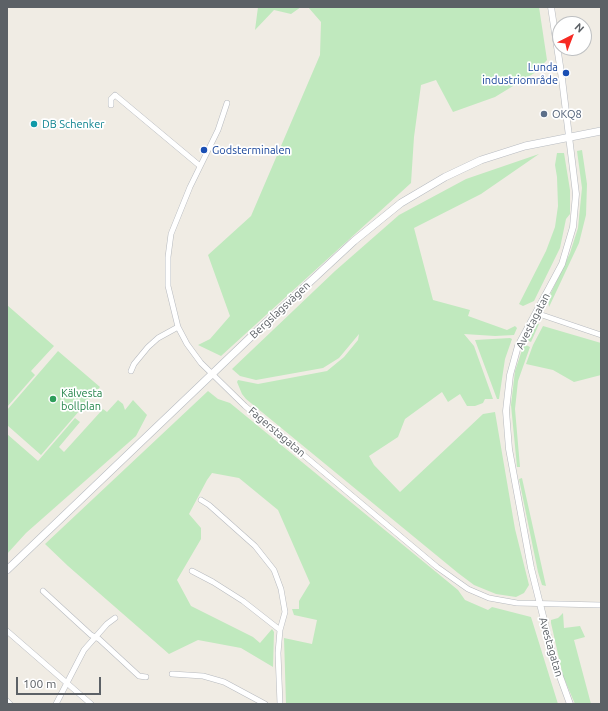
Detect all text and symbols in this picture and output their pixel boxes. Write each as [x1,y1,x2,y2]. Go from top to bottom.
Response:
north arrow [552,16,592,56]
text: N [572,21,586,35]
place label: Lunda industriområde [482,60,558,86]
marker: Lunda industriområde [561,68,571,78]
place label: OKQ8 [552,107,582,121]
marker: OKQ8 [539,109,549,119]
place label: DB Schenker [42,117,104,131]
marker: DB Schenker [29,119,39,129]
place label: Godsterminalen [212,143,291,157]
marker: Godsterminalen [199,145,209,155]
street label: Bergslagsvägen [247,279,313,341]
street label: Avestagatan [513,291,553,351]
place label: Kälvesta bollplan [61,386,102,412]
marker: Kälvesta bollplan [48,394,58,404]
street label: Fagerstagatan [246,404,308,460]
street label: Avestagatan [536,616,566,678]
scale bar [18,669,103,695]
text: 100 m [23,677,56,690]

